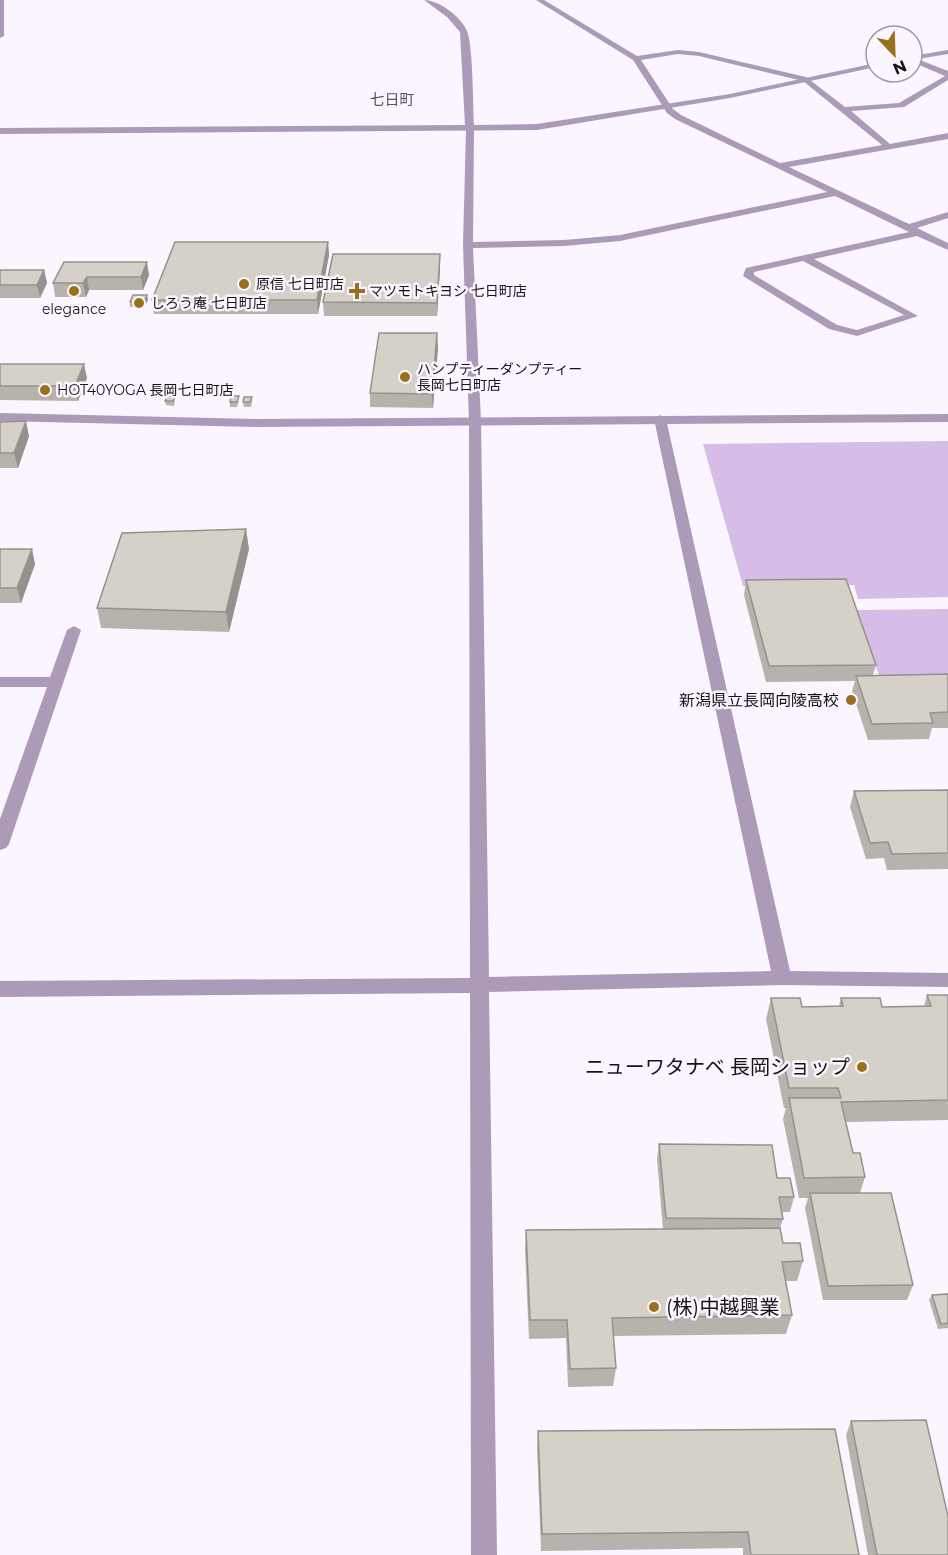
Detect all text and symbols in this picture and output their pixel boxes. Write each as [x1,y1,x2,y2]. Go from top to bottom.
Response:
north arrow [864,24,924,84]
text: N [890,56,909,79]
district label: 七日町 [369,90,415,109]
place label: 原信 七日町店 [256,275,344,293]
marker: 原信 七日町店 [237,277,251,291]
place label: マツモトキヨシ 七日町店 [369,282,527,300]
marker: elegance [67,284,81,298]
marker: マツモトキヨシ 七日町店 [350,284,364,298]
place label: しろう庵 七日町店 [151,294,267,312]
marker: しろう庵 七日町店 [132,296,146,310]
place label: elegance [42,300,106,318]
place label: ハンプティーダンプティー 長岡七日町店 [417,360,582,394]
marker: ハンプティーダンプティー 長岡七日町店 [398,370,412,384]
place label: HOT40YOGA 長岡七日町店 [57,381,234,399]
marker: HOT40YOGA 長岡七日町店 [38,383,52,397]
place label: 新潟県立長岡向陵高校 [679,691,839,710]
marker: 新潟県立長岡向陵高校 [844,693,858,707]
place label: ニューワタナベ 長岡ショップ [585,1055,850,1079]
marker: ニューワタナベ 長岡ショップ [855,1060,869,1074]
place label: (株)中越興業 [666,1295,779,1319]
marker: (株)中越興業 [647,1300,661,1314]

